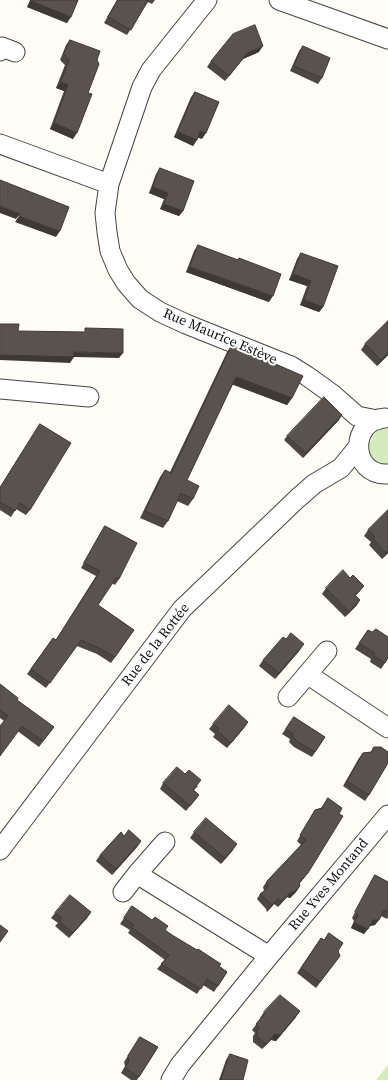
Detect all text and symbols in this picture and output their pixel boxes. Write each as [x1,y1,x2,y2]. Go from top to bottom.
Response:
street label: Rue Maurice Estève [160,305,280,369]
street label: Rue de la Rottée [119,600,193,690]
street label: Rue Yves Montand [286,836,372,934]

